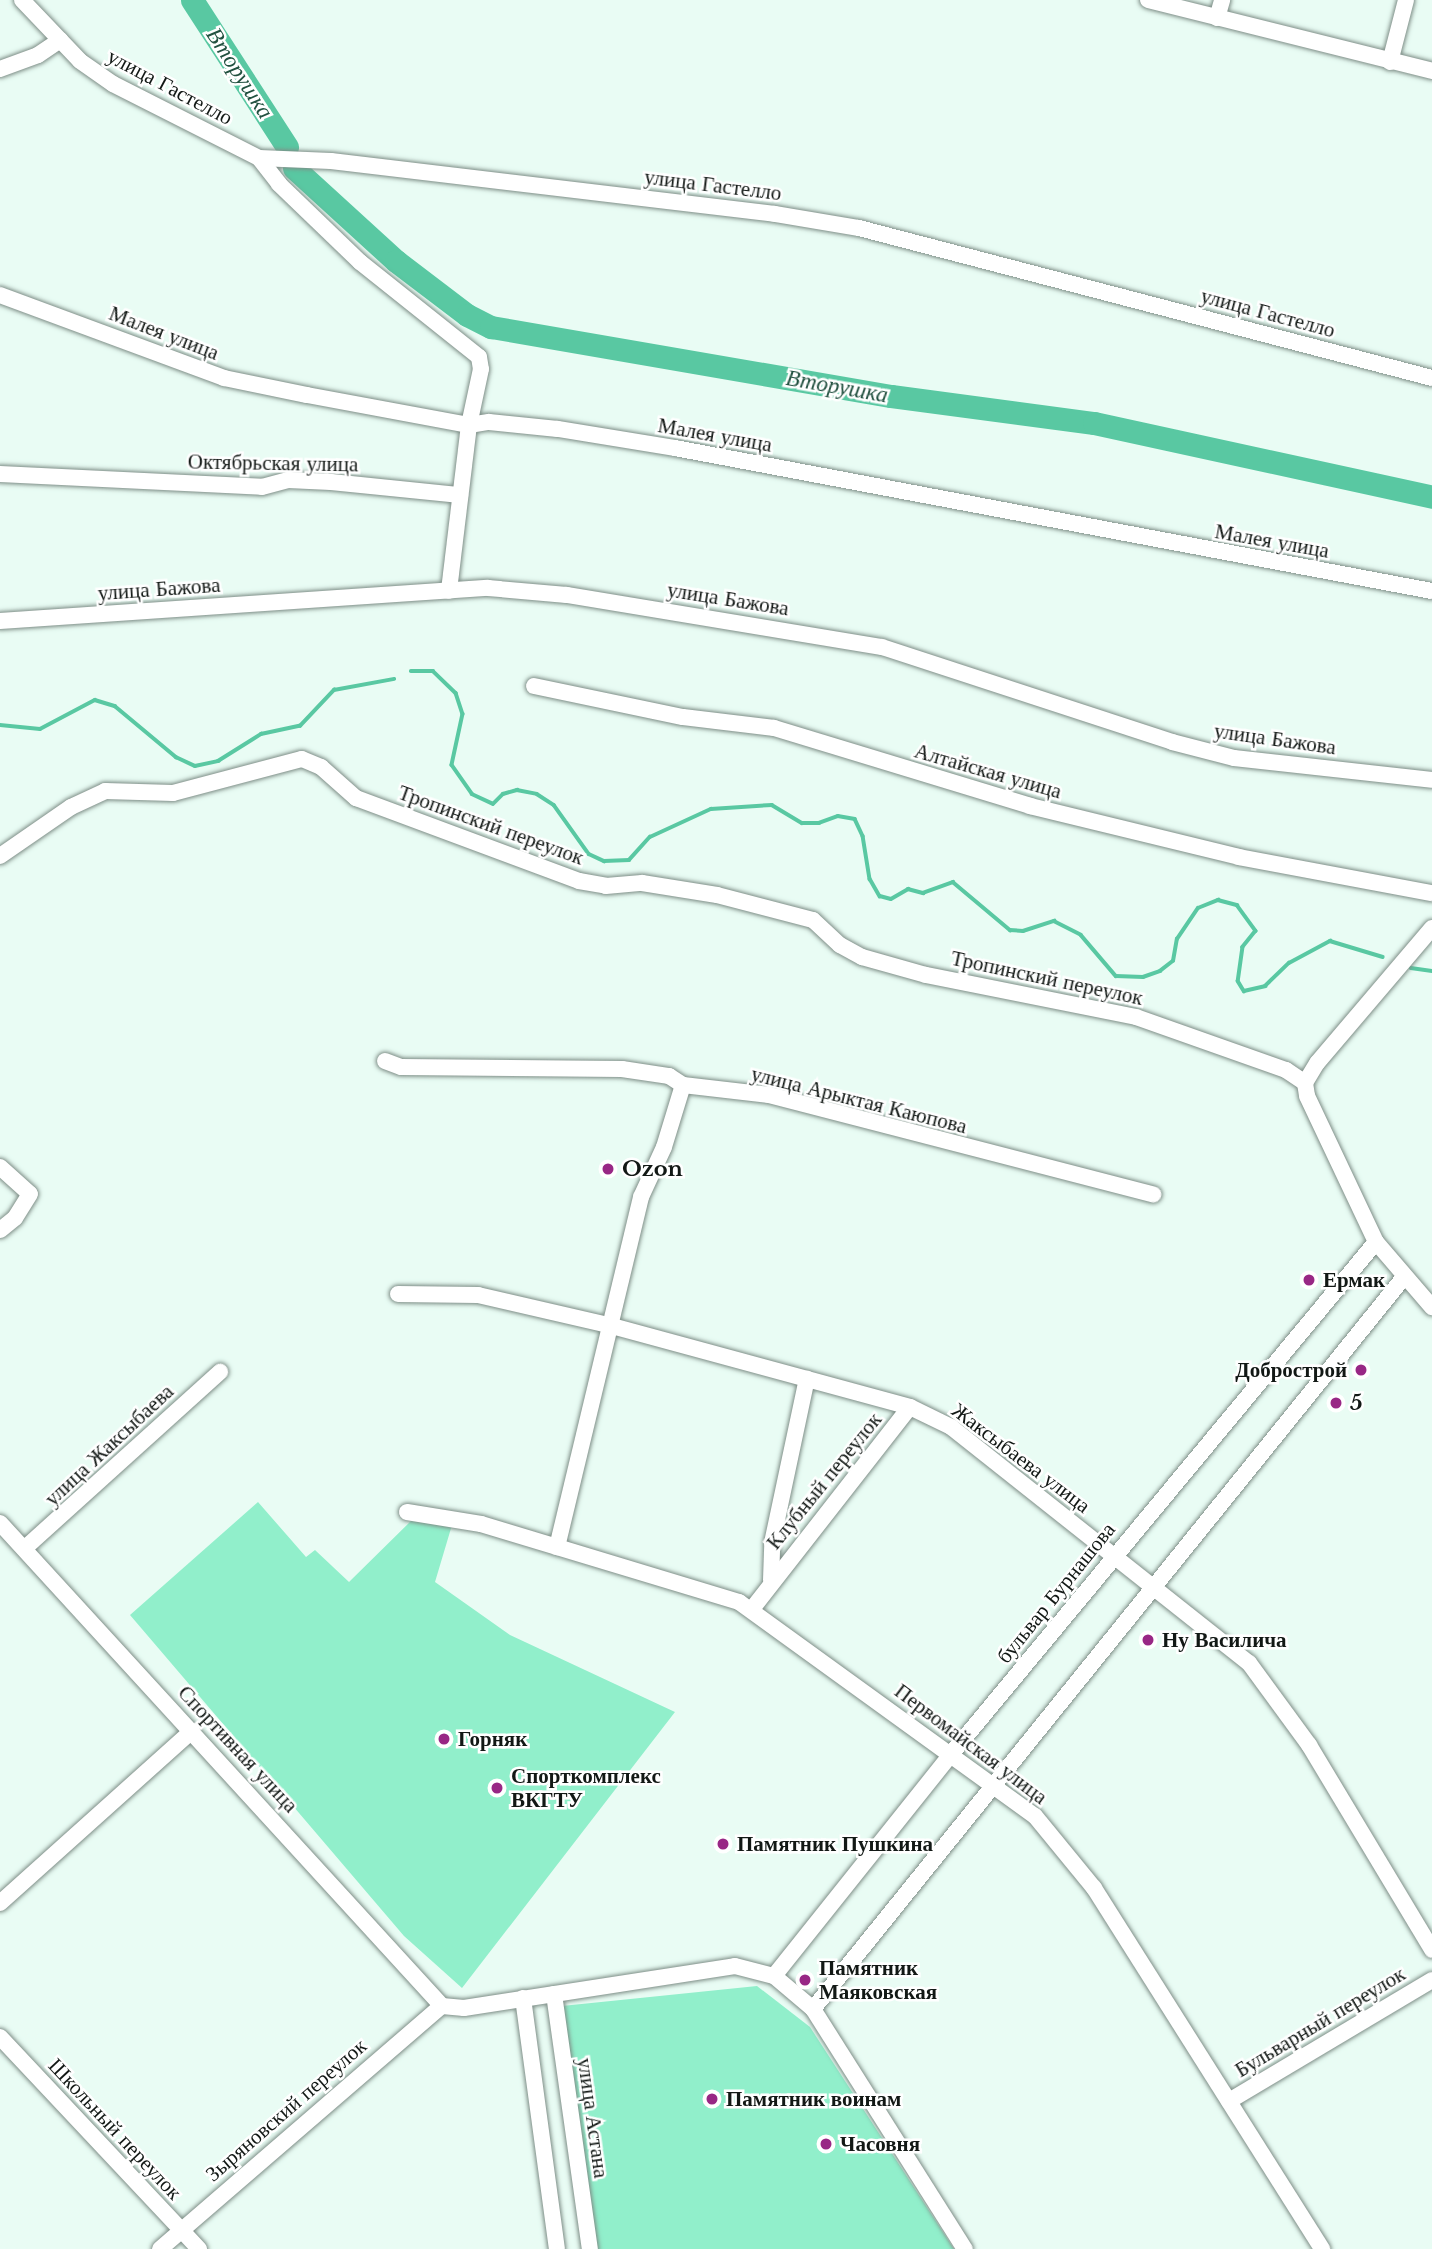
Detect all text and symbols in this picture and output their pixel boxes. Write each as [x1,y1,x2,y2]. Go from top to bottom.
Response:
water label: Вторушка [200,22,280,124]
street label: улица Гастелло [103,43,237,131]
street label: улица Гастелло [643,164,783,206]
street label: улица Гастелло [1198,283,1338,343]
street label: Малея улица [106,301,222,365]
water label: Вторушка [784,363,890,409]
street label: Малея улица [656,413,774,457]
street label: Октябрьская улица [188,449,358,477]
street label: Малея улица [1213,519,1331,563]
street label: улица Бажова [97,572,221,606]
street label: улица Бажова [665,577,791,621]
street label: улица Бажова [1212,718,1338,760]
street label: Алтайская улица [912,738,1064,804]
street label: Тропинский переулок [395,780,587,870]
street label: Тропинский переулок [949,945,1145,1011]
street label: улица Арыктая Каюпова [749,1061,969,1139]
place label: Ozon [622,1156,683,1182]
marker: Ozon [600,1161,616,1177]
place label: Ермак [1323,1267,1385,1293]
marker: Ермак [1301,1272,1317,1288]
place label: Добрострой [1235,1357,1347,1383]
marker: Добрострой [1353,1362,1369,1378]
street label: улица Жаксыбаева [39,1379,179,1511]
place label: 5 [1350,1390,1362,1416]
marker: 5 [1328,1395,1344,1411]
street label: Жаксыбаева улица [947,1398,1095,1518]
street label: Клубный переулок [761,1408,887,1554]
street label: бульвар Бурнашова [992,1518,1120,1668]
place label: Ну Василича [1162,1627,1287,1653]
marker: Ну Василича [1140,1632,1156,1648]
street label: Первомайская улица [890,1678,1052,1810]
street label: Спортивная улица [173,1680,303,1818]
place label: Горняк [458,1726,527,1752]
marker: Горняк [436,1731,452,1747]
place label: Спорткомплекс ВКГТУ [511,1763,661,1813]
marker: Спорткомплекс ВКГТУ [489,1780,505,1796]
place label: Памятник Пушкина [737,1831,933,1857]
marker: Памятник Пушкина [715,1836,731,1852]
place label: Памятник Маяковская [819,1955,937,2005]
street label: Бульварный переулок [1230,1961,1410,2083]
marker: Памятник Маяковская [797,1972,813,1988]
street label: Зыряновский переулок [200,2033,372,2187]
street label: Школьный переулок [43,2053,187,2205]
street label: улица Астана [572,2056,614,2180]
place label: Памятник воинам [726,2086,901,2112]
marker: Памятник воинам [704,2091,720,2107]
place label: Часовня [840,2131,920,2157]
marker: Часовня [818,2136,834,2152]

